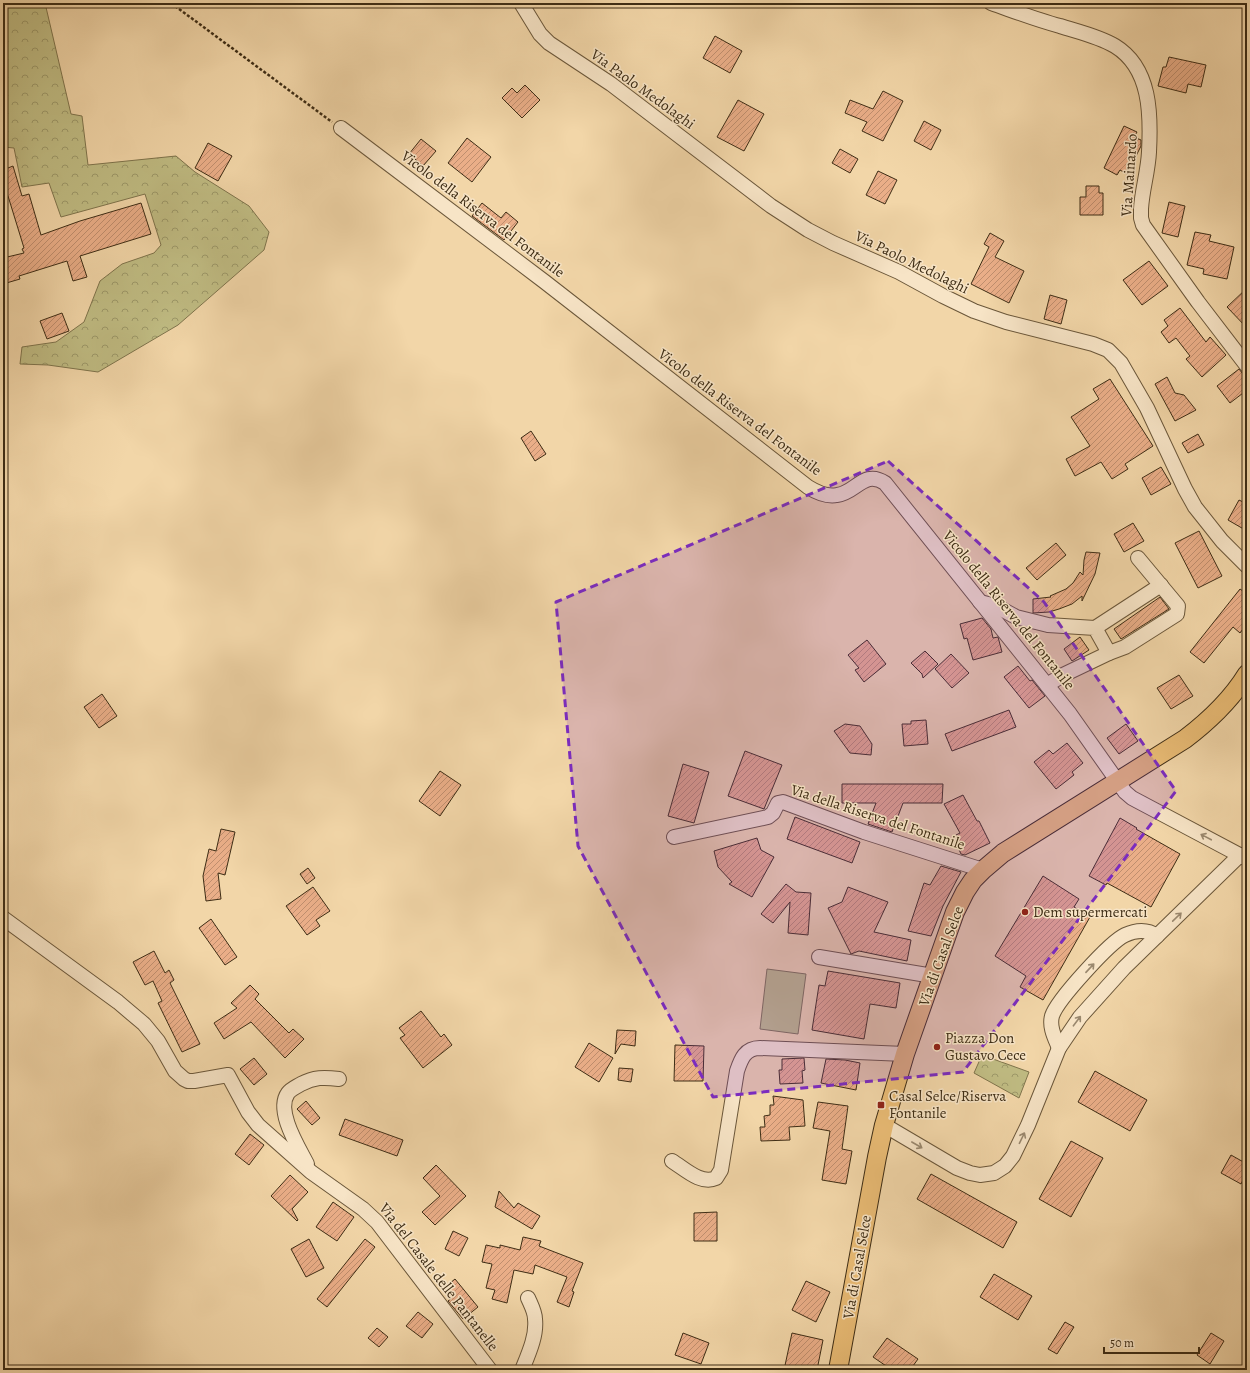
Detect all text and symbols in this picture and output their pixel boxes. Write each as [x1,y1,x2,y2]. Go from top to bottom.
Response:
street label: Via Paolo Medolaghi [586,44,699,134]
street label: Via Mainardo [1116,133,1142,218]
street label: Vicolo della Riserva del Fontanile [396,145,569,282]
street label: Via Paolo Medolaghi [851,225,972,298]
street label: Vicolo della Riserva del Fontanile [653,343,826,480]
street label: Vicolo della Riserva del Fontanile [938,525,1080,694]
street label: Via della Riserva del Fontanile [787,779,968,855]
one-way arrow [1200,833,1212,841]
place label: Dem supermercati [1033,902,1147,922]
street label: Via di Casal Selce [913,903,968,1010]
marker: Dem supermercati [1020,907,1030,917]
one-way arrow [1172,912,1182,922]
one-way arrow [1085,963,1095,973]
one-way arrow [1073,1016,1082,1027]
place label: Piazza Don Gustavo Cece [945,1028,1026,1065]
marker: Piazza Don Gustavo Cece [932,1042,942,1052]
place label: Casal Selce/Riserva Fontanile [889,1086,1006,1123]
marker: Casal Selce/Riserva Fontanile [876,1100,886,1110]
one-way arrow [1019,1132,1026,1144]
one-way arrow [911,1141,923,1149]
street label: Via del Casale delle Pantanelle [374,1198,503,1355]
street label: Via di Casal Selce [838,1213,876,1321]
scale bar [1104,1329,1199,1355]
text: 50 m [1110,1335,1134,1351]

